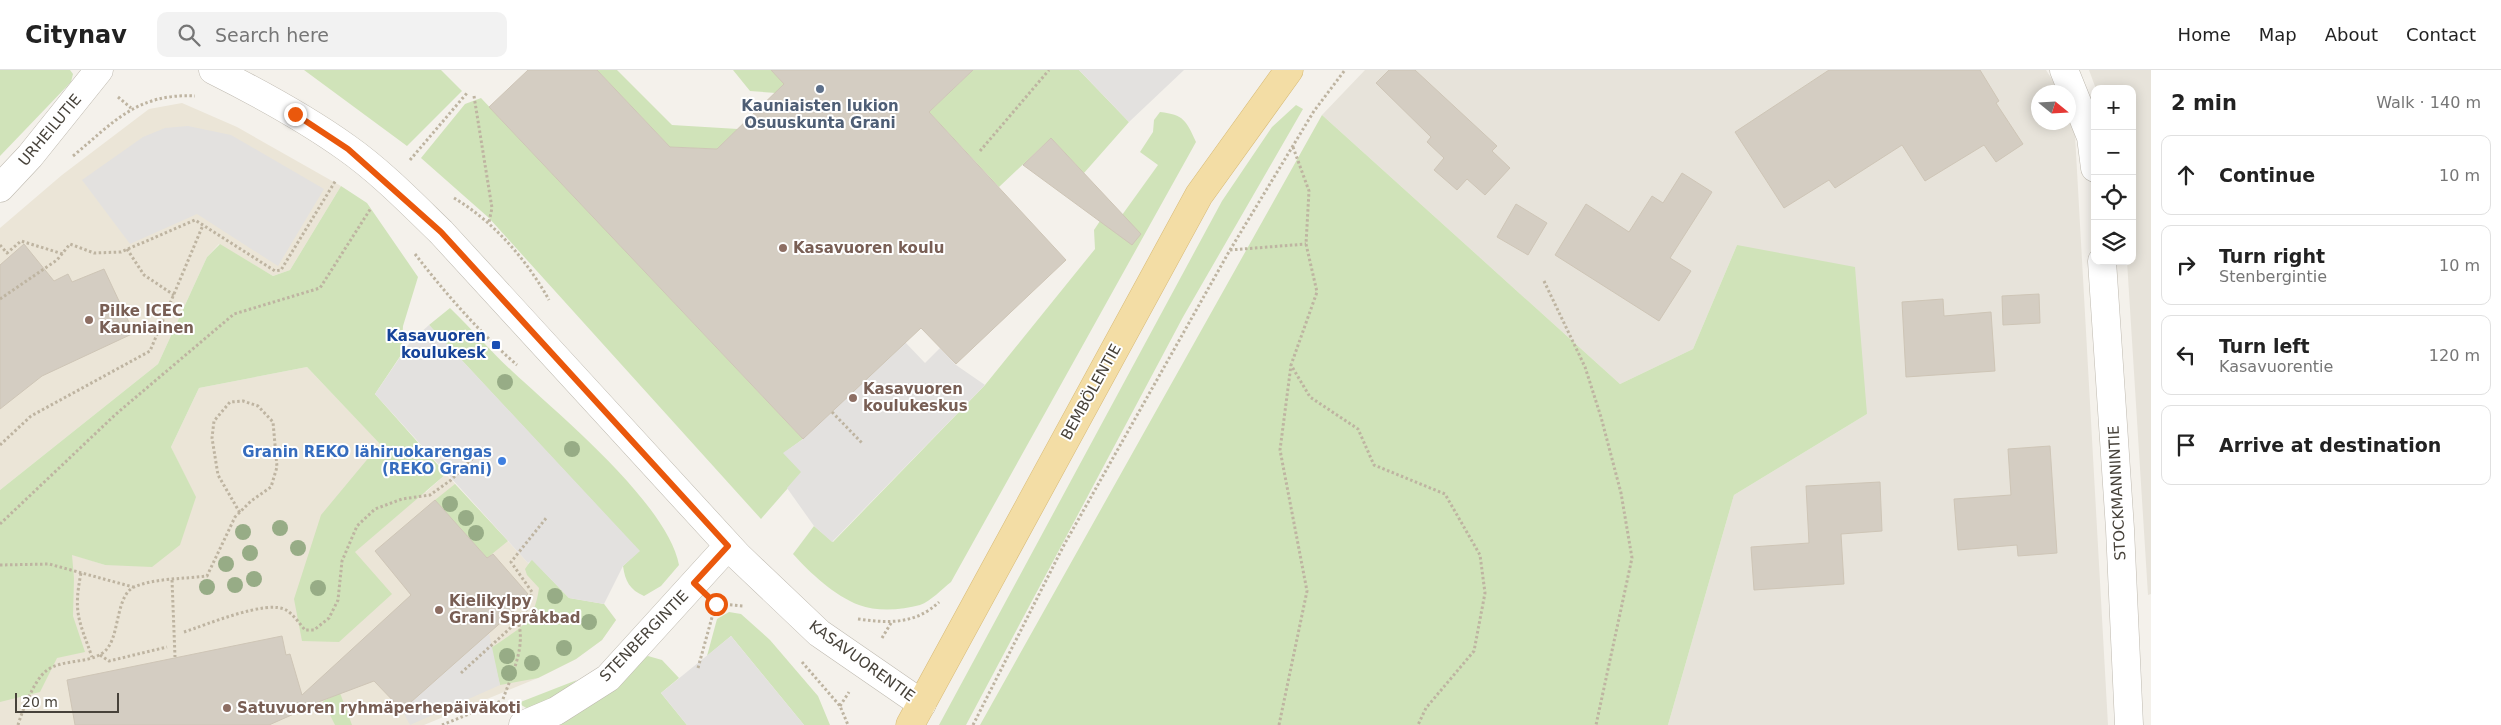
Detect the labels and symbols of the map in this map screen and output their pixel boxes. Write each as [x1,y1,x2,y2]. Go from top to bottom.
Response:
marker: Kauniaisten lukion Osuuskunta Grani [814,83,826,95]
north arrow [2031,85,2076,130]
street label: URHEILUTIE [15,90,85,170]
place label: Kauniaisten lukion Osuuskunta Grani [741,97,899,132]
route end [284,103,307,126]
place label: Kasavuoren koulu [793,239,944,257]
marker: Kasavuoren koulu [777,242,789,254]
place label: Pilke ICEC Kauniainen [99,302,194,337]
marker: Pilke ICEC Kauniainen [83,314,95,326]
place label: Kasavuoren koulukesk [386,327,487,362]
marker: Kasavuoren koulukesk [490,339,502,351]
street label: BEMBÖLENTIE [1056,341,1125,443]
place label: Kasavuoren koulukeskus [863,380,968,415]
marker: Kasavuoren koulukeskus [847,392,859,404]
street label: STOCKMANNINTIE [2104,425,2130,561]
place label: Granin REKO lähiruokarengas (REKO Grani) [242,443,492,478]
marker: Granin REKO lähiruokarengas (REKO Grani) [496,455,508,467]
street label: STENBERGINTIE [596,587,692,685]
place label: Kielikylpy Grani Språkbad [449,592,581,627]
route start [705,593,728,616]
marker: Kielikylpy Grani Språkbad [433,604,445,616]
street label: KASAVUORENTIE [806,617,918,705]
scale bar [15,690,119,713]
place label: Satuvuoren ryhmäperhepäiväkoti [237,699,521,717]
marker: Satuvuoren ryhmäperhepäiväkoti [221,702,233,714]

